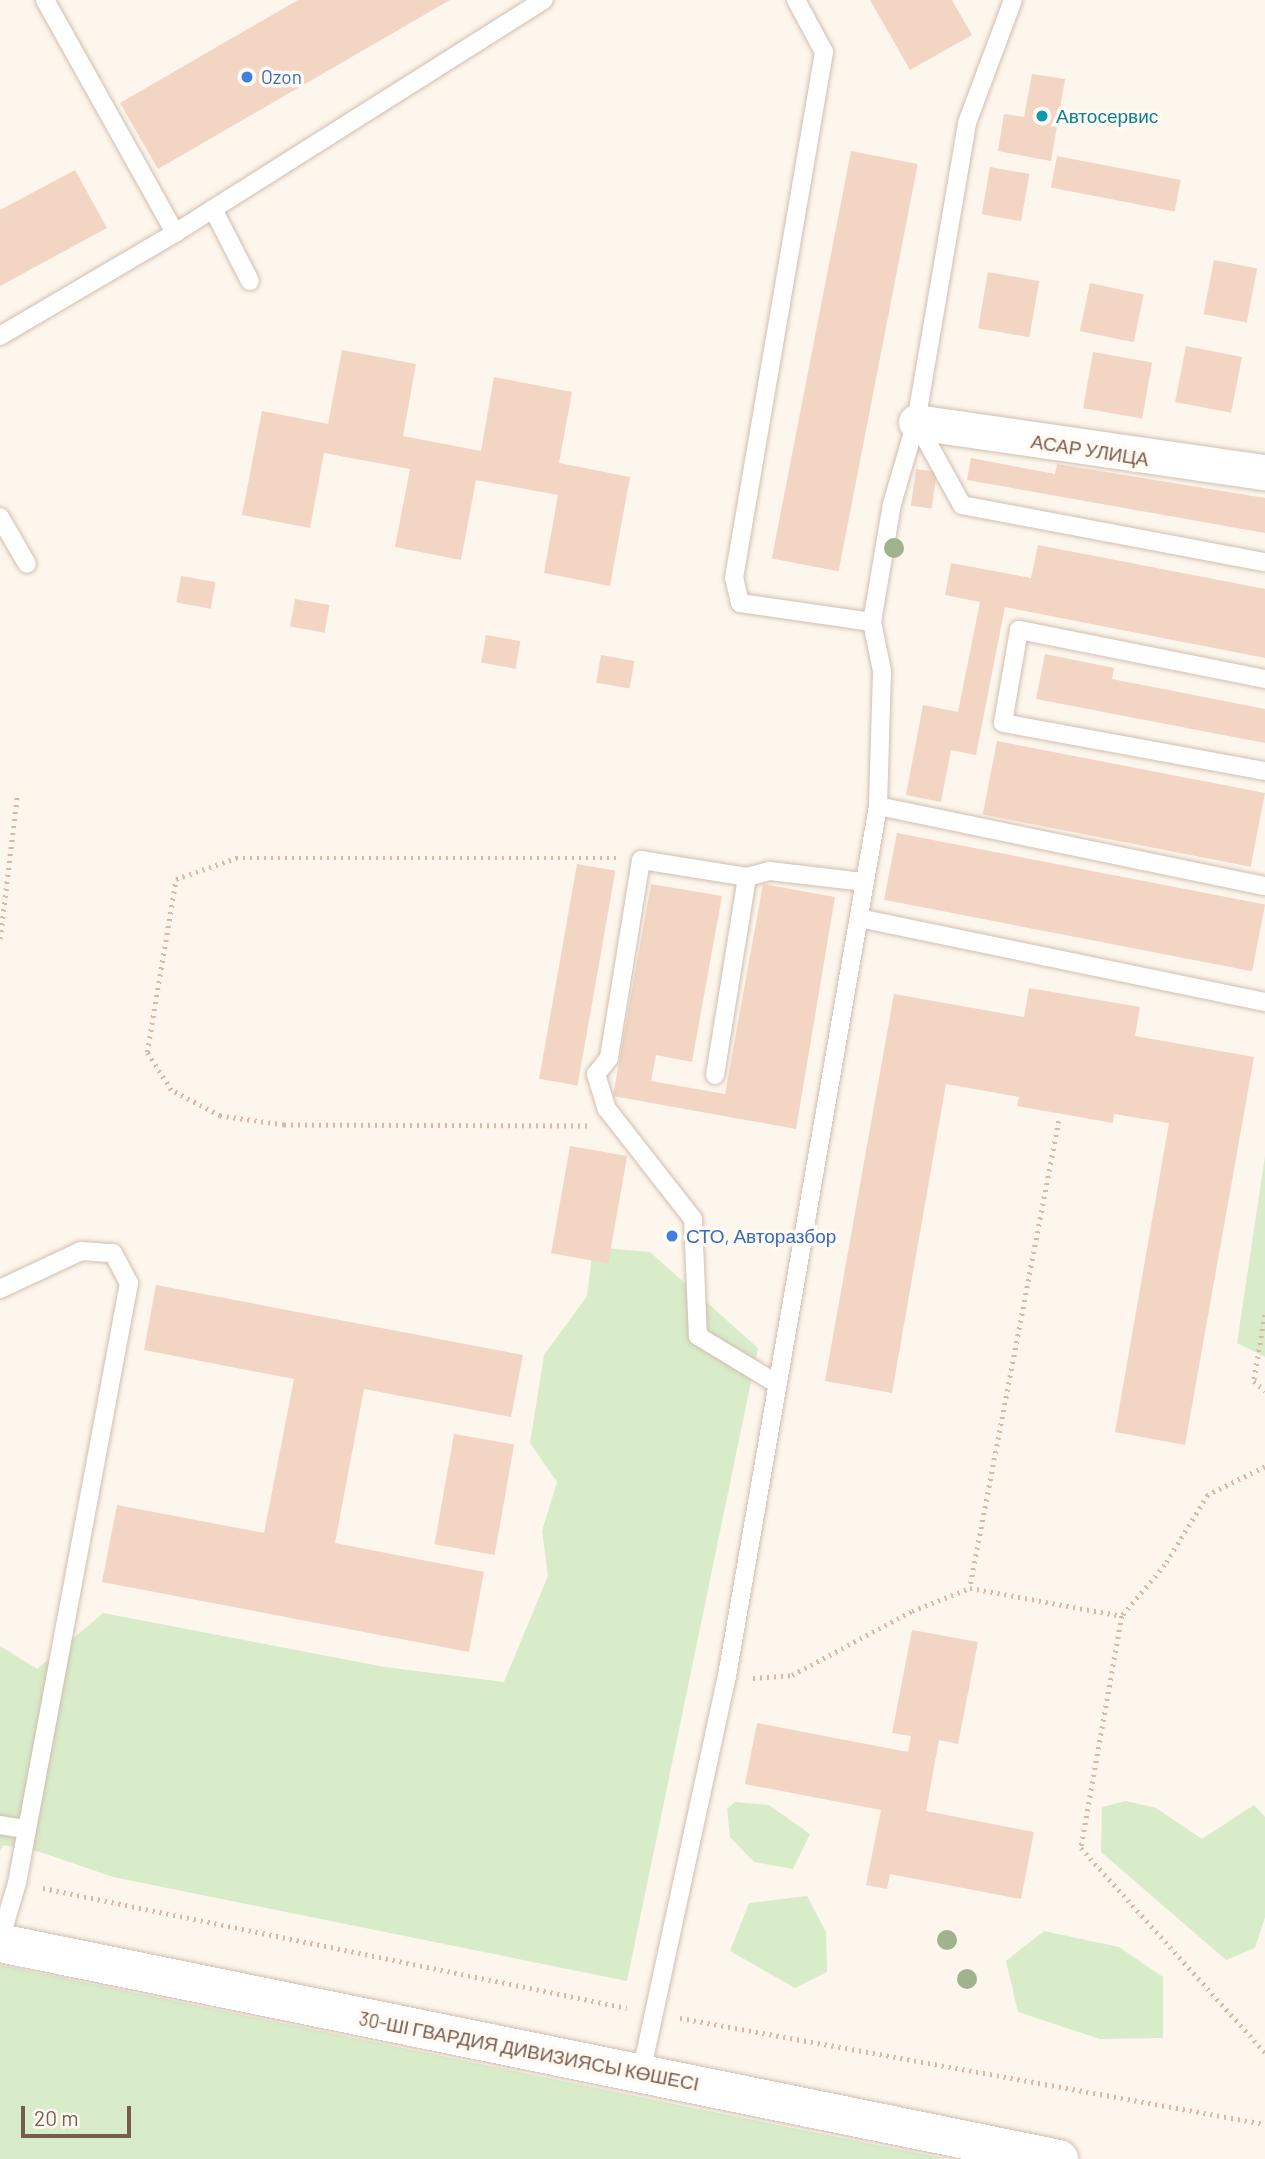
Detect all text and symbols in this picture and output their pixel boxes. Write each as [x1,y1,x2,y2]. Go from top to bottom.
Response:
place label: Ozon [261,66,302,88]
marker: Ozon [239,69,255,85]
place label: Автосервис [1056,105,1158,127]
marker: Автосервис [1034,108,1050,124]
street label: АСАР УЛИЦА [1029,429,1151,471]
place label: СТО, Авторазбор [686,1225,836,1247]
marker: СТО, Авторазбор [664,1228,680,1244]
street label: 30-ШІ ГВАРДИЯ ДИВИЗИЯСЫ КӨШЕСІ [357,2007,701,2095]
scale bar [24,2092,135,2136]
text: 20 m [34,2105,79,2130]

